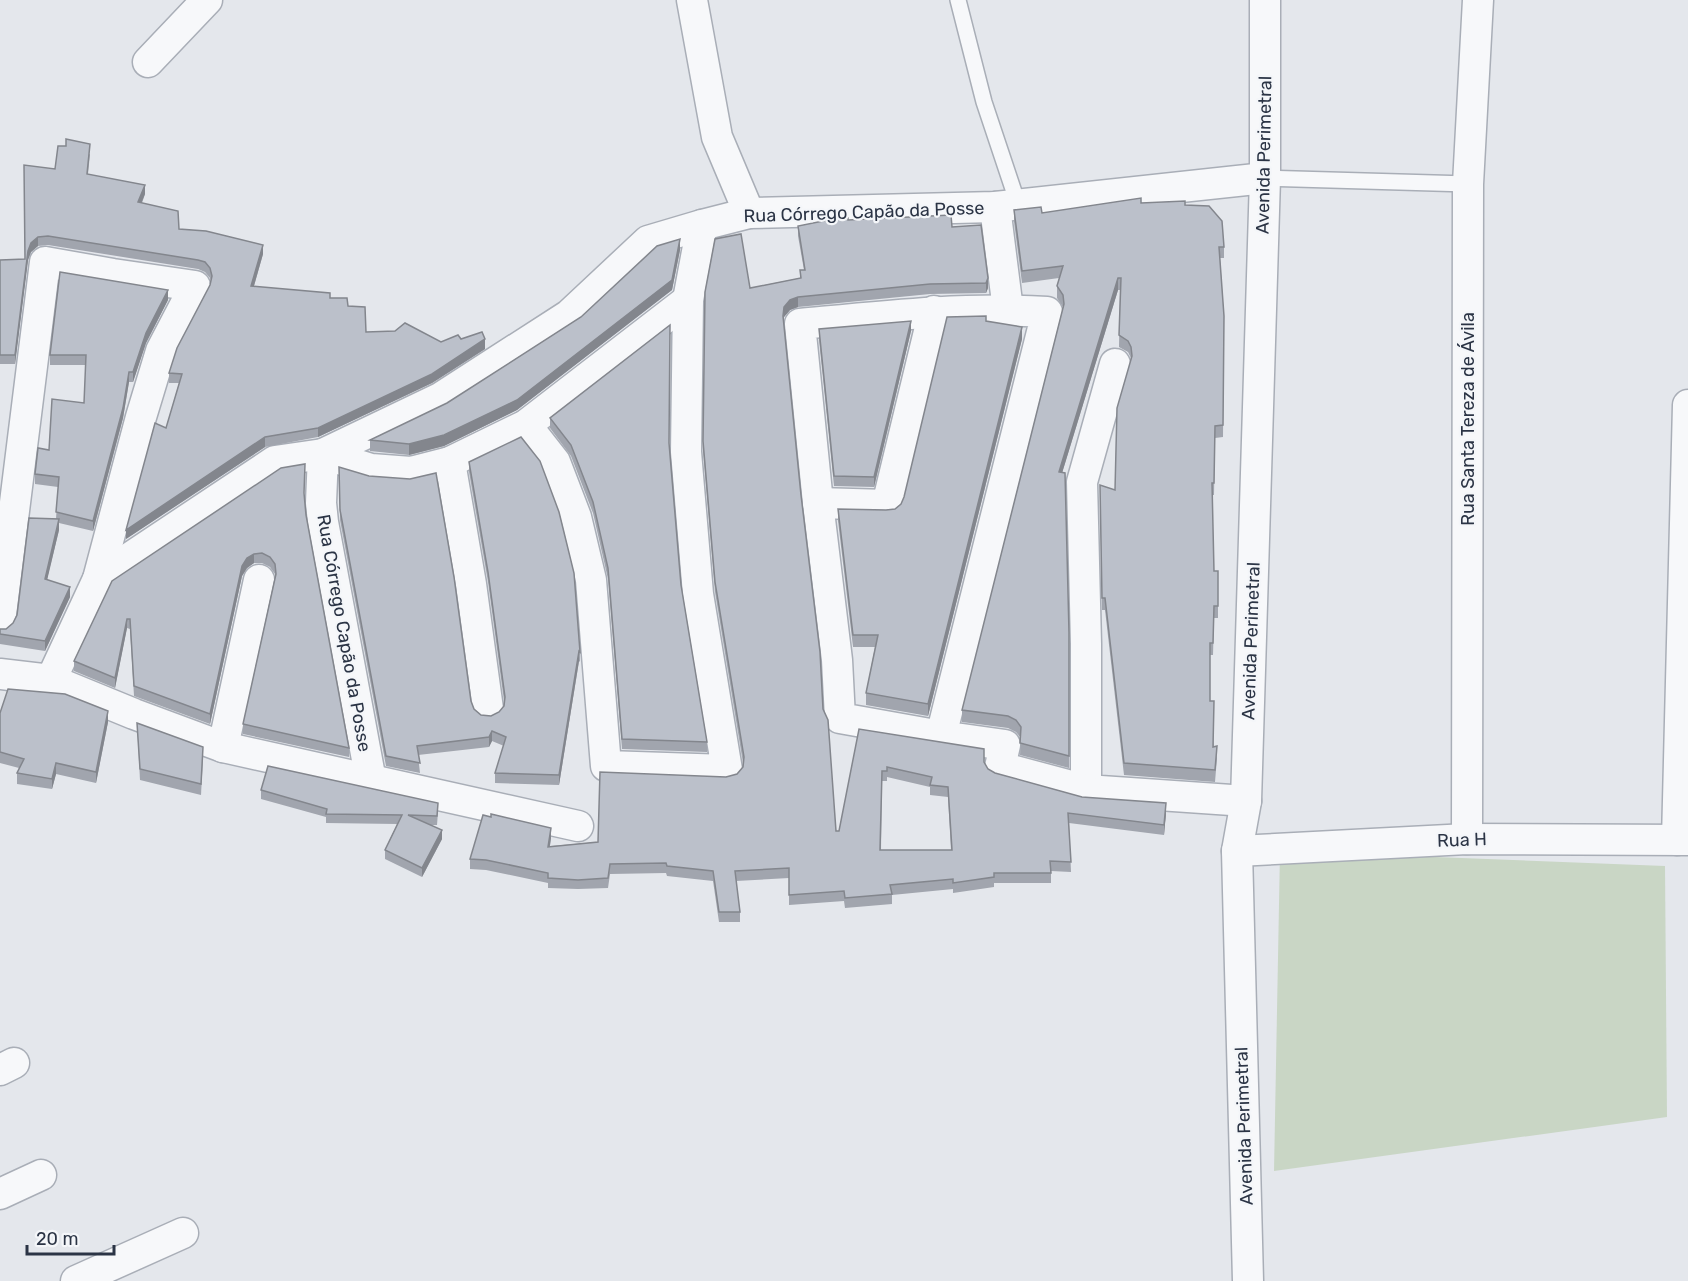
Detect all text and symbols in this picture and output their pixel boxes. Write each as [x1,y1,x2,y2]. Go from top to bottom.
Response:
street label: Avenida Perimetral [1252,76,1276,234]
street label: Rua Córrego Capão da Posse [743,197,985,227]
street label: Rua Santa Tereza de Ávila [1457,312,1479,526]
street label: Rua Córrego Capão da Posse [312,512,376,754]
street label: Avenida Perimetral [1237,562,1265,720]
street label: Rua H [1437,828,1487,852]
street label: Avenida Perimetral [1230,1047,1258,1205]
scale bar [27,1218,114,1256]
text: 20 m [36,1228,78,1250]

